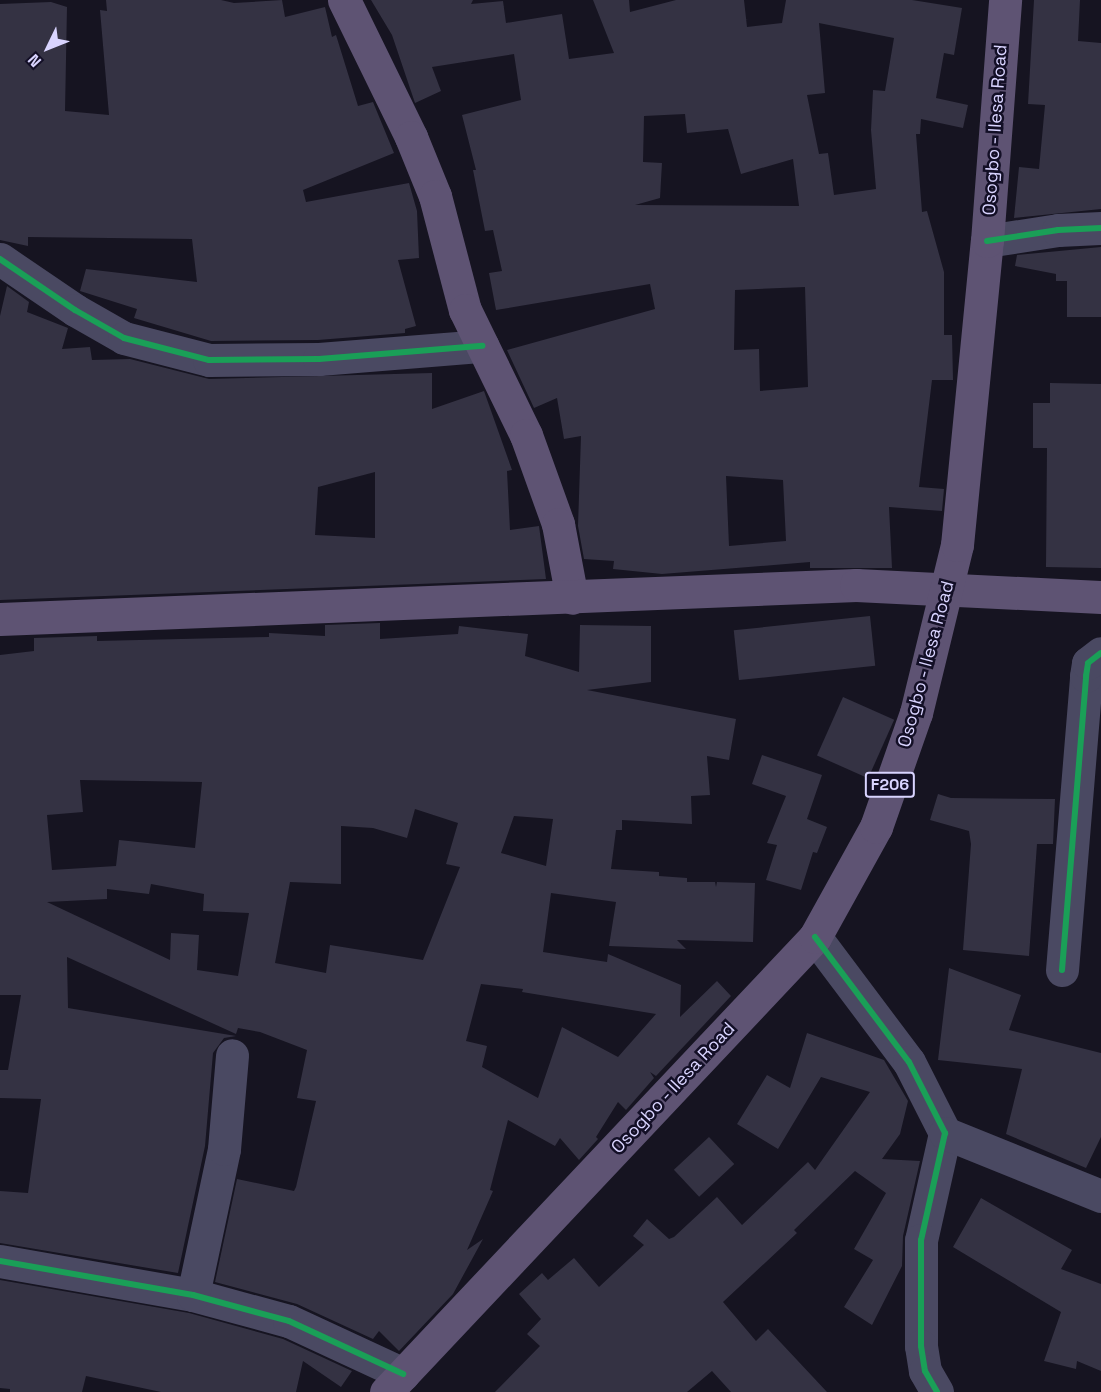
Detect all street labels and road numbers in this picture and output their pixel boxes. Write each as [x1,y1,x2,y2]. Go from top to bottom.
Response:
street label: Osogbo - Ilesa Road [978,43,1012,217]
street label: Osogbo - Ilesa Road [893,578,959,750]
road number: F206 [864,772,916,798]
street label: Osogbo - Ilesa Road [606,1018,740,1158]

